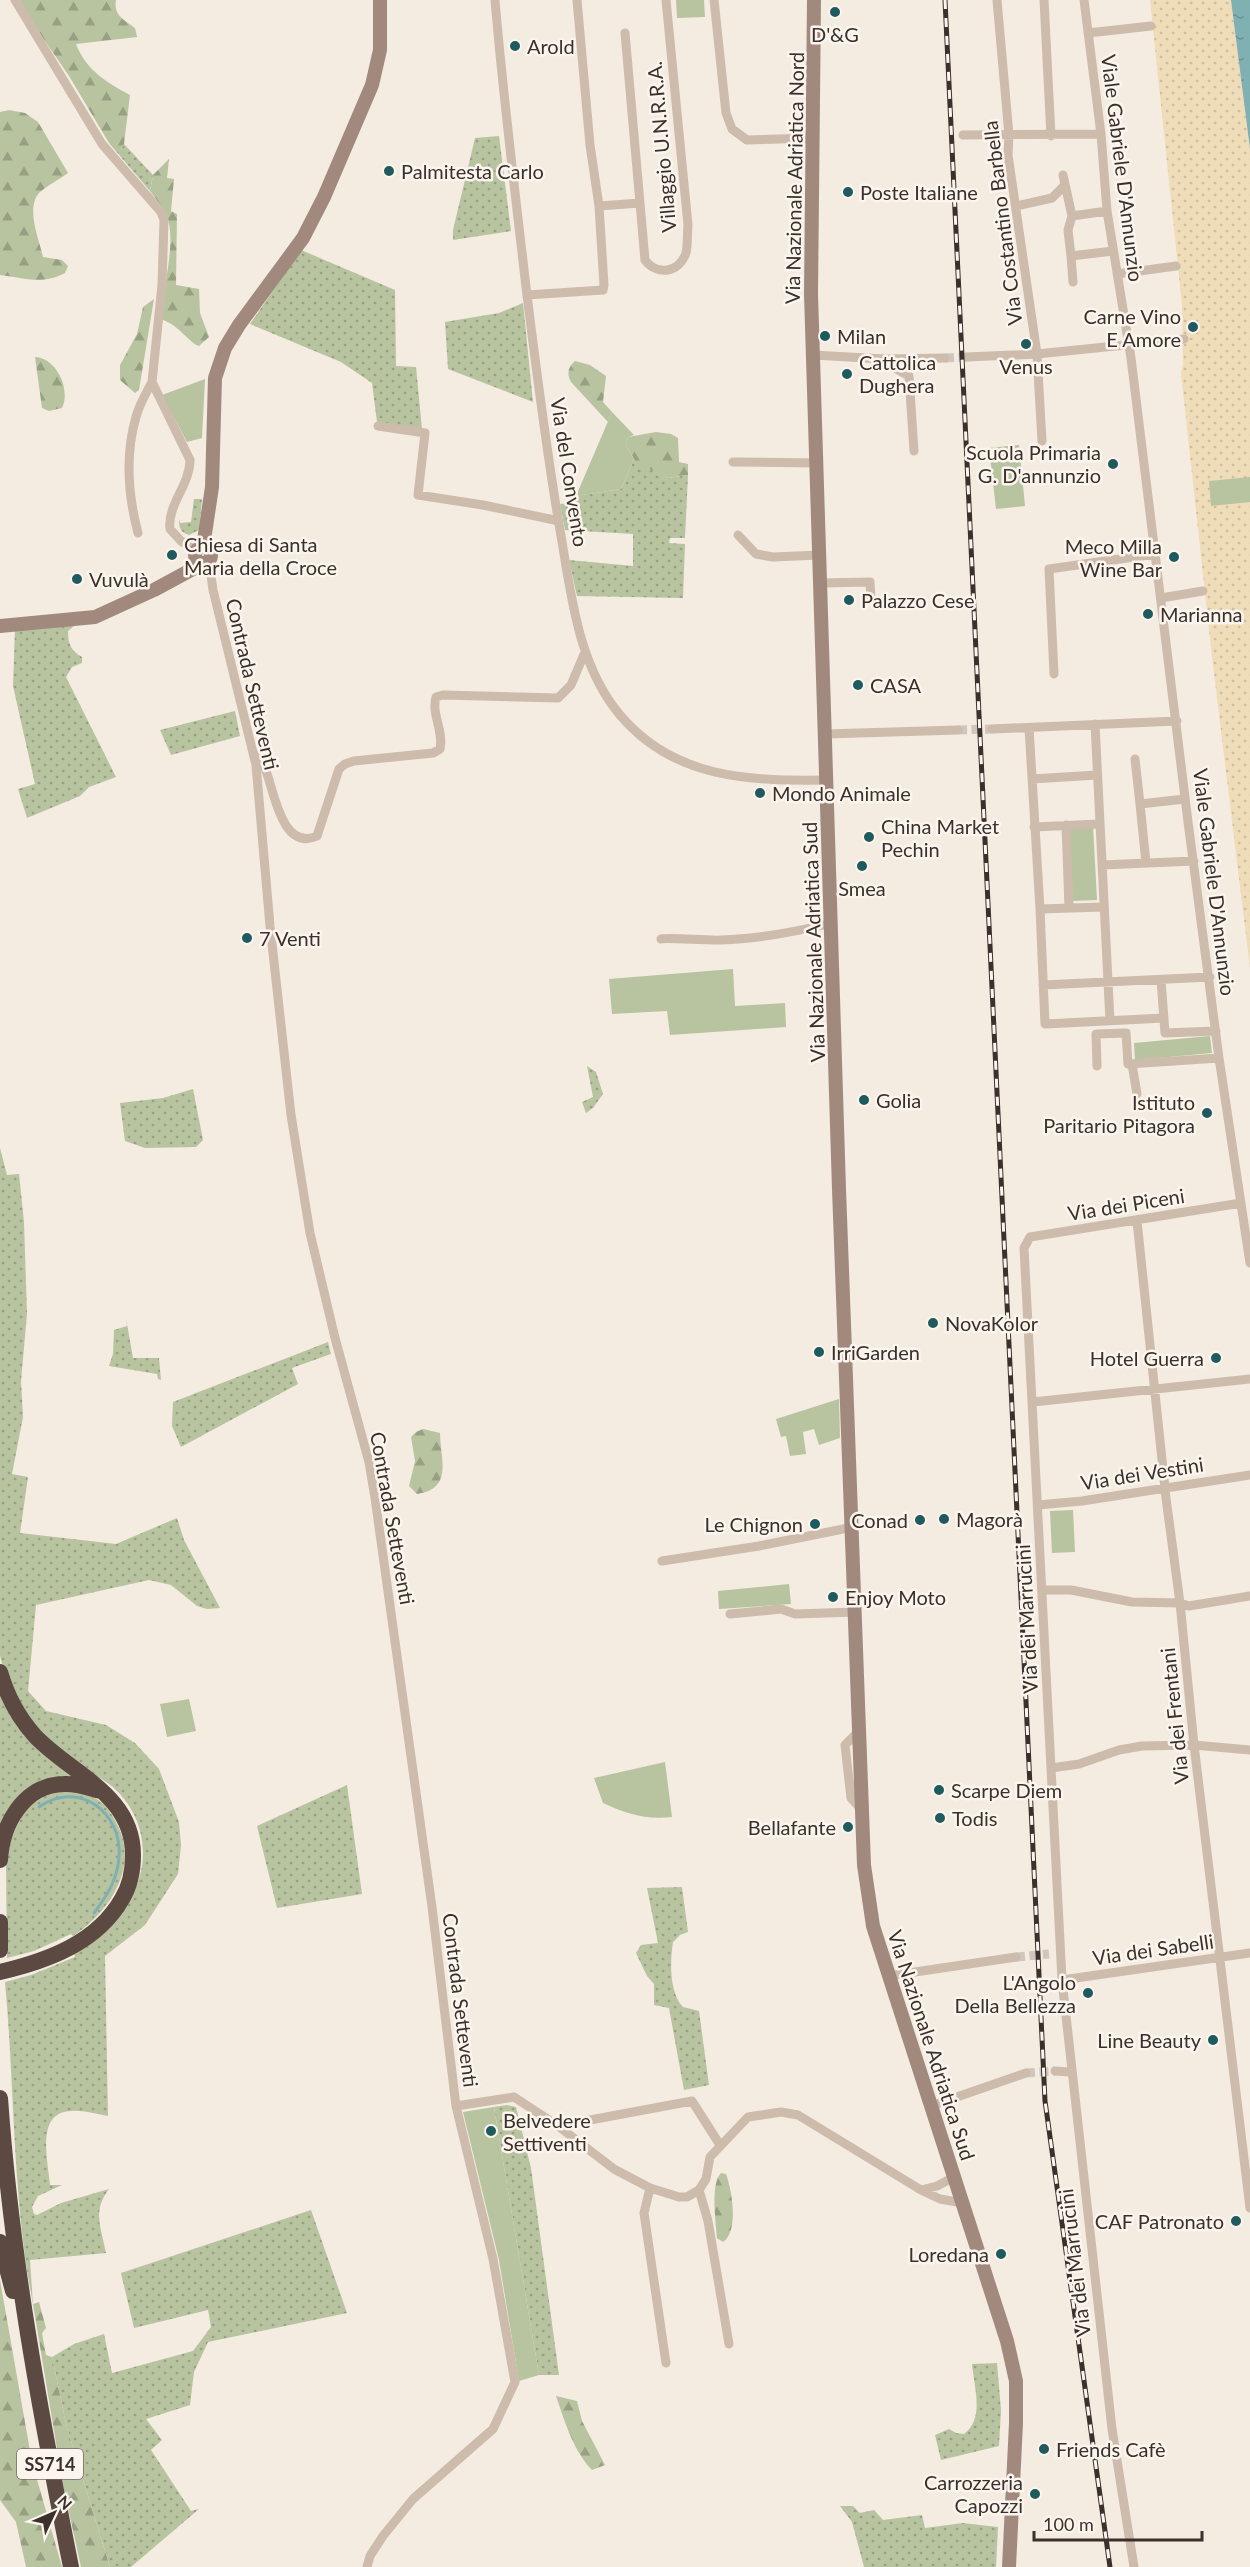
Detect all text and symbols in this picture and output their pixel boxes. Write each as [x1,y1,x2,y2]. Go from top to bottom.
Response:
marker: D'&G [828,5,842,19]
place label: D'&G [811,22,859,46]
place label: Arold [527,34,575,58]
marker: Arold [508,39,522,53]
street label: Via Nazionale Adriatica Nord [780,52,808,304]
street label: Viale Gabriele D'Annunzio [1097,53,1149,283]
street label: Villaggio U.N.R.R.A. [642,61,680,233]
street label: Via Costantino Barbella [978,119,1026,327]
place label: Palmitesta Carlo [401,159,544,183]
marker: Palmitesta Carlo [382,164,396,178]
place label: Poste Italiane [860,180,978,204]
marker: Poste Italiane [841,185,855,199]
place label: Carne Vino E Amore [1083,304,1181,351]
marker: Carne Vino E Amore [1186,320,1200,334]
place label: Milan [837,324,886,348]
marker: Milan [818,329,832,343]
marker: Venus [1019,337,1033,351]
place label: Cattolica Dughera [859,350,936,397]
place label: Venus [999,354,1053,378]
marker: Cattolica Dughera [840,367,854,381]
street label: Via del Convento [546,396,594,548]
place label: Scuola Primaria G. D'annunzio [966,440,1101,487]
marker: Scuola Primaria G. D'annunzio [1106,457,1120,471]
place label: Chiesa di Santa Maria della Croce [184,532,337,579]
place label: Meco Milla Wine Bar [1065,534,1163,581]
marker: Chiesa di Santa Maria della Croce [165,548,179,562]
marker: Meco Milla Wine Bar [1167,550,1181,564]
place label: Vuvulà [89,567,149,591]
marker: Vuvulà [70,572,84,586]
place label: Palazzo Cese [861,588,975,612]
marker: Palazzo Cese [842,593,856,607]
street label: Contrada Setteventi [222,596,284,772]
place label: Marianna [1160,602,1243,626]
marker: Marianna [1141,607,1155,621]
place label: CASA [870,673,921,697]
marker: CASA [851,678,865,692]
street label: Viale Gabriele D'Annunzio [1189,767,1241,997]
place label: Mondo Animale [772,781,911,805]
marker: Mondo Animale [753,786,767,800]
place label: China Market Pechin [881,814,999,861]
street label: Via Nazionale Adriatica Sud [797,821,829,1063]
marker: China Market Pechin [862,830,876,844]
marker: Smea [855,859,869,873]
place label: Smea [838,876,886,900]
place label: 7 Venti [259,926,321,950]
marker: 7 Venti [240,931,254,945]
place label: Golia [876,1088,921,1112]
place label: Istituto Paritario Pitagora [1043,1090,1195,1137]
marker: Golia [857,1093,871,1107]
marker: Istituto Paritario Pitagora [1200,1106,1214,1120]
street label: Via dei Piceni [1066,1183,1186,1225]
place label: NovaKolor [945,1311,1039,1335]
marker: NovaKolor [926,1316,940,1330]
place label: IrriGarden [831,1340,920,1364]
marker: IrriGarden [812,1345,826,1359]
place label: Hotel Guerra [1090,1346,1204,1370]
marker: Hotel Guerra [1209,1351,1223,1365]
street label: Contrada Setteventi [366,1430,420,1606]
street label: Via dei Vestini [1079,1451,1205,1495]
place label: Magorà [956,1507,1023,1531]
place label: Conad [851,1508,908,1532]
place label: Le Chignon [704,1512,803,1536]
marker: Magorà [937,1512,951,1526]
marker: Conad [913,1513,927,1527]
marker: Le Chignon [808,1517,822,1531]
street label: Via dei Marrucini [1010,1544,1042,1694]
place label: Enjoy Moto [845,1585,946,1609]
marker: Enjoy Moto [826,1590,840,1604]
street label: Via dei Frentani [1155,1647,1193,1785]
place label: Scarpe Diem [951,1778,1062,1802]
marker: Scarpe Diem [932,1783,946,1797]
place label: Todis [952,1806,997,1830]
marker: Todis [933,1811,947,1825]
place label: Bellafante [748,1815,836,1839]
marker: Bellafante [841,1820,855,1834]
street label: Contrada Setteventi [438,1912,484,2088]
street label: Via Nazionale Adriatica Sud [883,1927,981,2163]
street label: Via dei Sabelli [1091,1929,1215,1969]
place label: L'Angolo Della Bellezza [955,1970,1076,2017]
marker: L'Angolo Della Bellezza [1081,1986,1095,2000]
place label: Line Beauty [1097,2028,1202,2052]
marker: Line Beauty [1206,2033,1220,2047]
place label: Belvedere Settiventi [503,2108,591,2155]
marker: Belvedere Settiventi [484,2124,498,2138]
street label: Via dei Marrucini [1053,2187,1095,2339]
place label: CAF Patronato [1095,2209,1224,2233]
marker: CAF Patronato [1229,2214,1243,2228]
place label: Loredana [908,2242,989,2266]
marker: Loredana [994,2247,1008,2261]
place label: Friends Cafè [1056,2437,1166,2461]
marker: Friends Cafè [1037,2442,1051,2456]
road number: SS714 [17,2449,83,2479]
place label: Carrozzeria Capozzi [924,2470,1023,2517]
north arrow [24,2483,84,2543]
marker: Carrozzeria Capozzi [1028,2487,1042,2501]
text: N [54,2491,76,2513]
scale bar [1034,2504,1202,2542]
text: 100 m [1043,2513,1094,2535]

